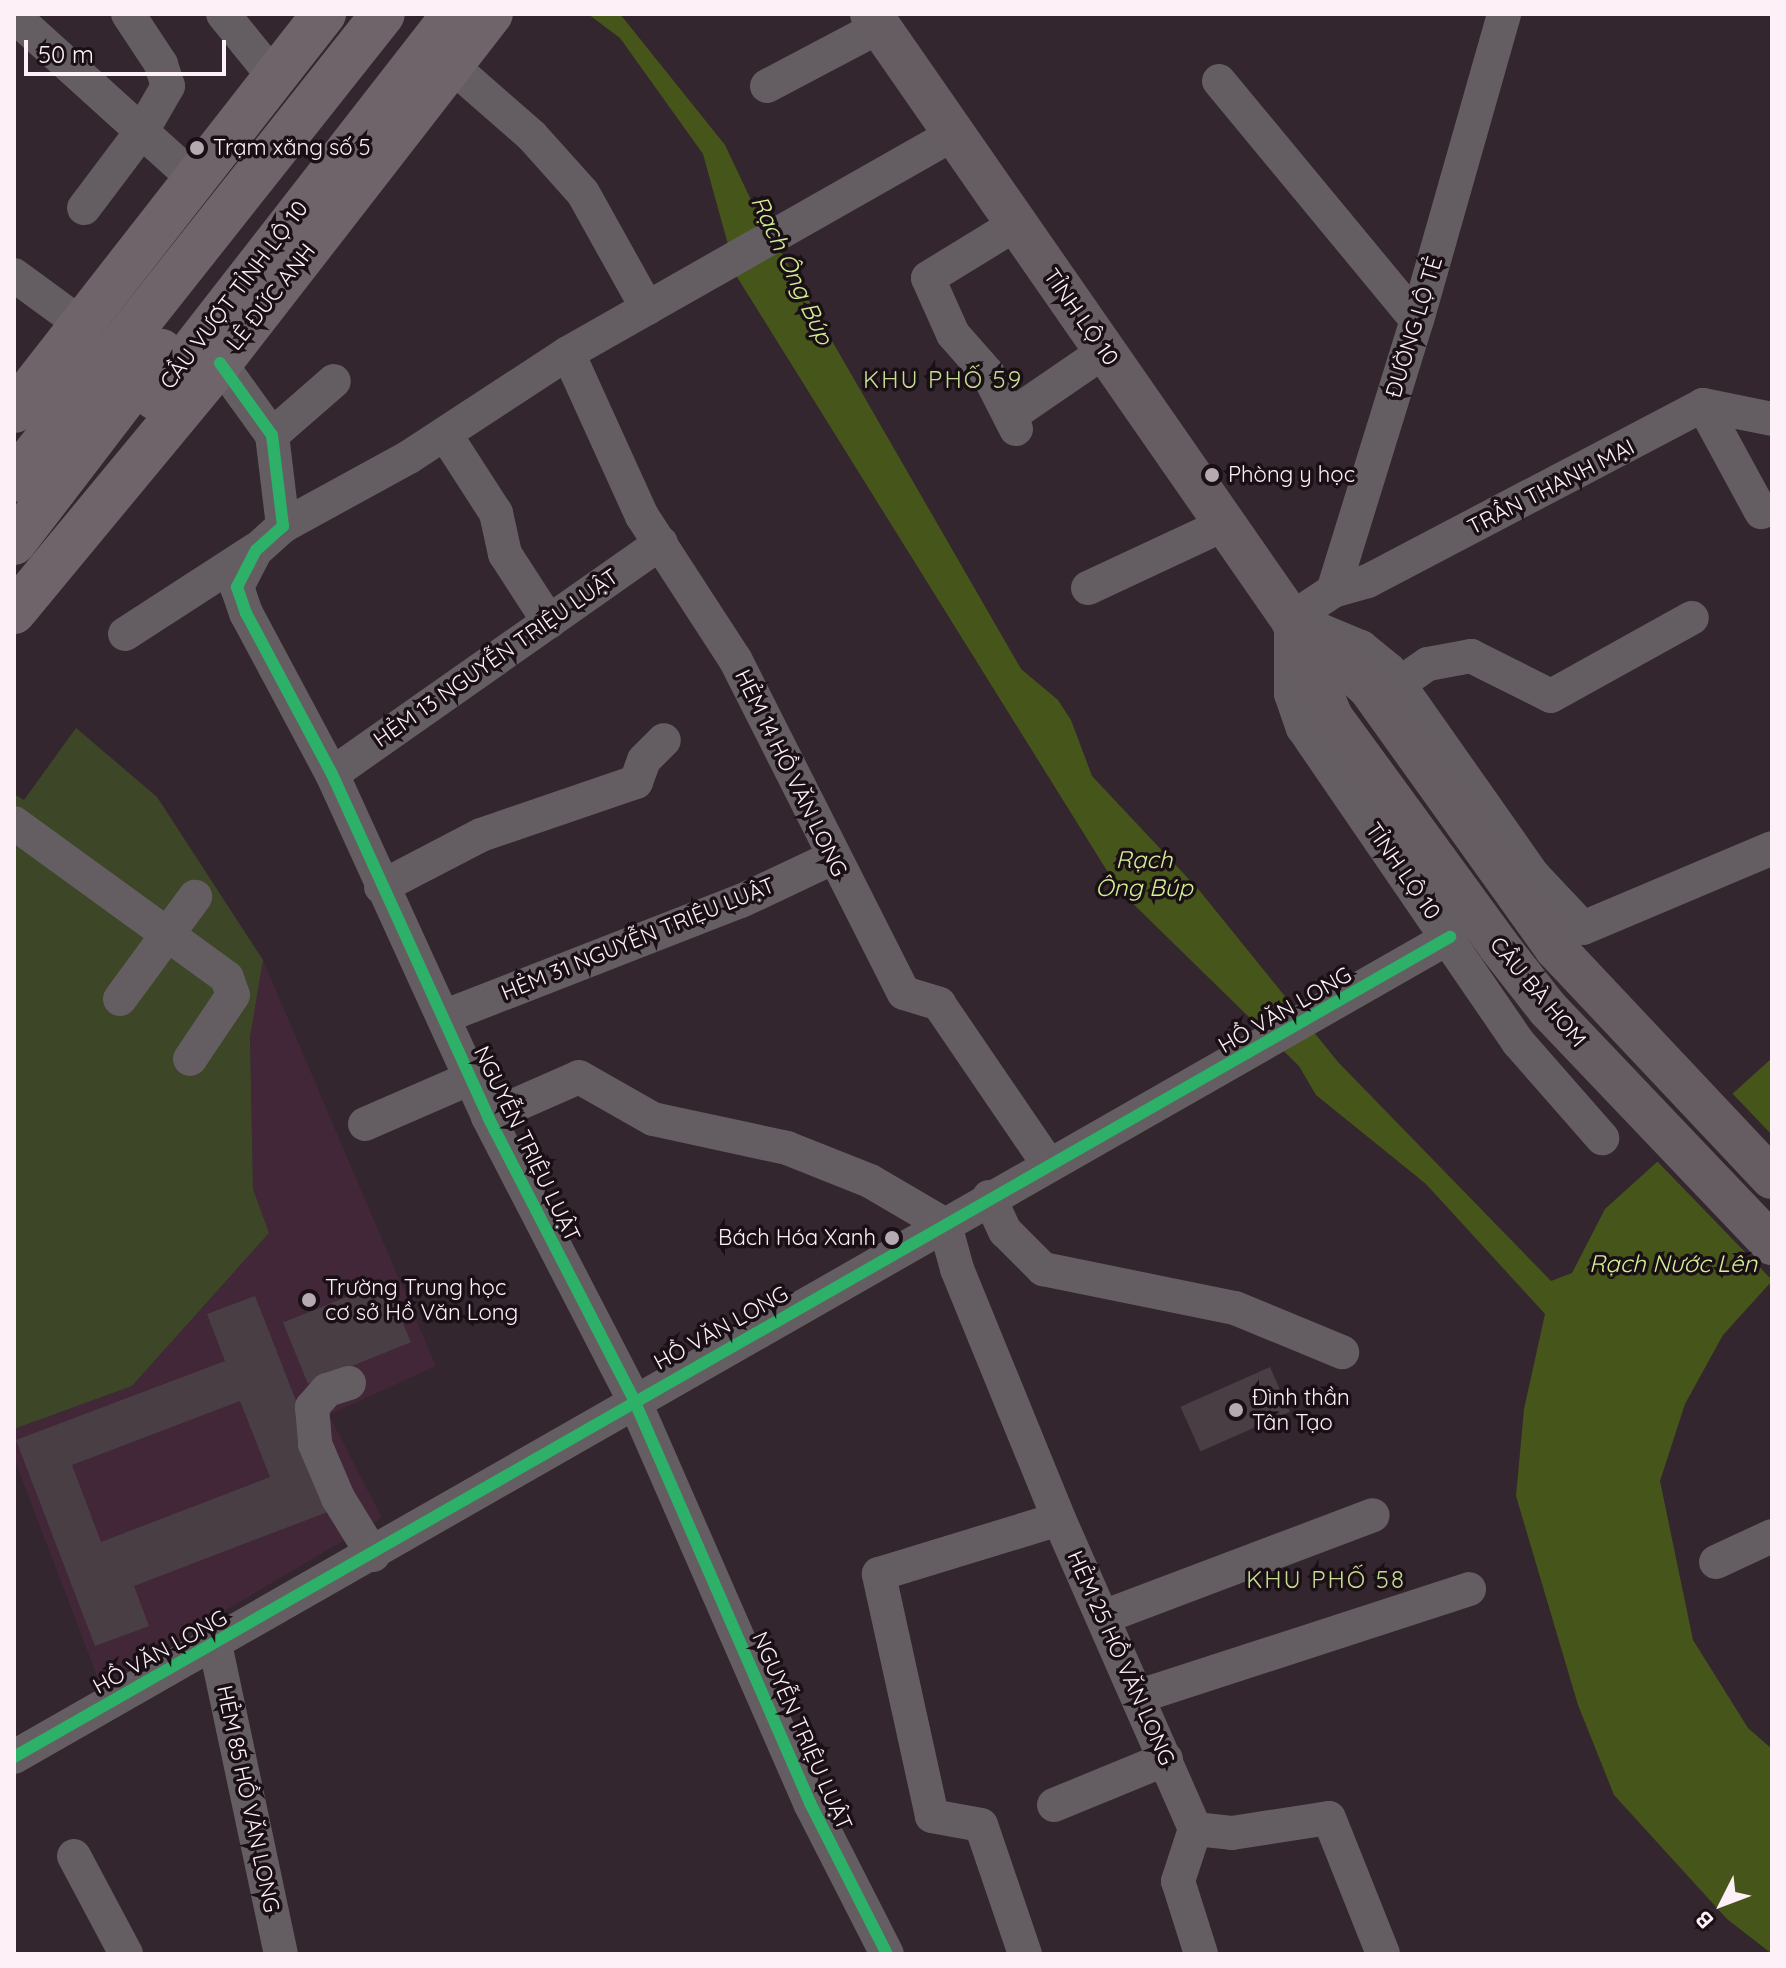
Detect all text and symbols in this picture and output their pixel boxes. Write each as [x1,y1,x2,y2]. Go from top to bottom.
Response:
scale bar [28,24,230,74]
text: 50 m [38,39,94,69]
place label: Trạm xăng số 5 [213,135,371,161]
marker: Trạm xăng số 5 [188,139,206,157]
water label: Rạch Ông Búp [745,191,839,349]
street label: CẦU VƯỢT TỈNH LỘ 10 [155,196,313,394]
street label: LÊ ĐỨC ANH [221,238,321,356]
street label: ĐƯỜNG LỘ TẺ [1380,253,1448,401]
street label: TỈNH LỘ 10 [1038,263,1124,371]
district label: KHU PHỐ 59 [863,366,1023,394]
street label: TRẦN THANH MẠI [1463,434,1639,540]
place label: Phòng y học [1228,462,1355,488]
marker: Phòng y học [1203,466,1221,484]
street label: HẺM 13 NGUYỄN TRIỆU LUẬT [369,563,623,753]
street label: HẺM 14 HỒ VĂN LONG [729,665,853,881]
street label: TỈNH LỘ 10 [1360,817,1446,925]
water label: Rạch Ông Búp [1095,846,1193,902]
street label: HẺM 31 NGUYỄN TRIỆU LUẬT [497,872,779,1006]
street label: CẦU BÀ HOM [1484,932,1592,1052]
street label: HỒ VĂN LONG [1214,961,1356,1059]
street label: NGUYỄN TRIỆU LUẬT [468,1042,586,1246]
place label: Bách Hóa Xanh [718,1225,876,1251]
marker: Bách Hóa Xanh [883,1229,901,1247]
water label: Rạch Nước Lên [1589,1250,1757,1278]
place label: Trường Trung học cơ sở Hồ Văn Long [325,1274,518,1326]
street label: HỒ VĂN LONG [649,1280,793,1376]
marker: Trường Trung học cơ sở Hồ Văn Long [300,1291,318,1309]
place label: Đình thần Tân Tạo [1252,1384,1350,1436]
marker: Đình thần Tân Tạo [1227,1401,1245,1419]
street label: HẺM 25 HỒ VĂN LONG [1062,1547,1180,1769]
district label: KHU PHỐ 58 [1246,1566,1406,1594]
street label: HỒ VĂN LONG [88,1604,232,1700]
street label: NGUYỄN TRIỆU LUẬT [746,1628,858,1834]
street label: HẺM 85 HỒ VĂN LONG [211,1683,285,1915]
north arrow [1682,1864,1762,1944]
text: B [1689,1905,1719,1935]

